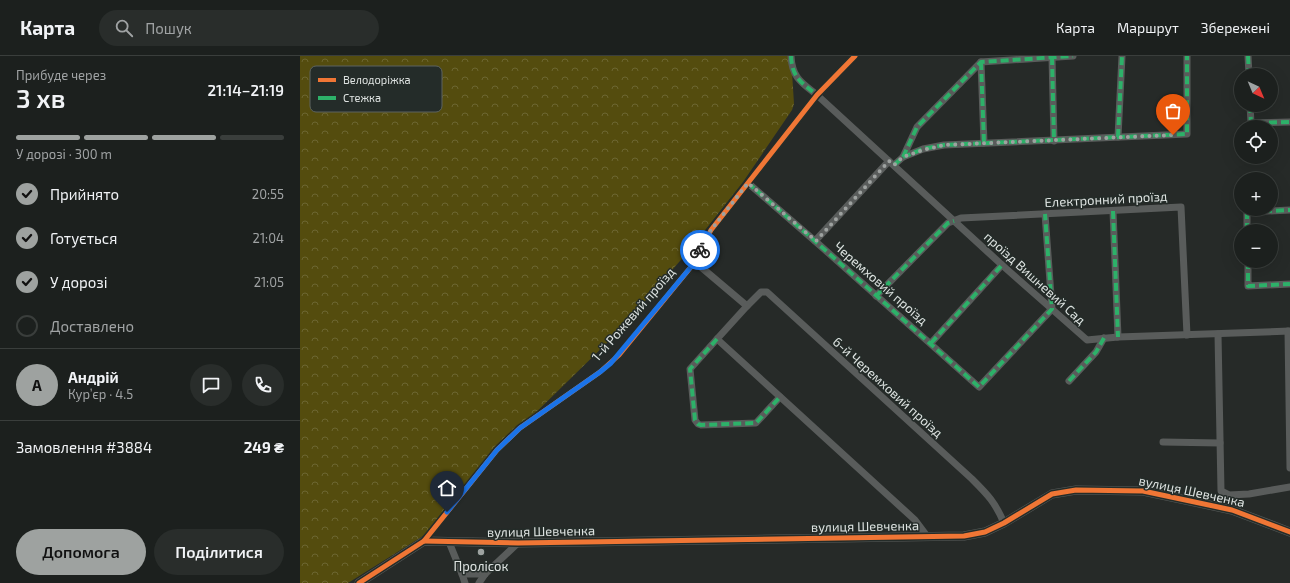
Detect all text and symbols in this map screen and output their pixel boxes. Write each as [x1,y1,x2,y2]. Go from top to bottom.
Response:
search box [99,10,379,46]
text: Карта [20,16,75,39]
icon: search [113,17,135,39]
text: Пошук [145,19,192,37]
text: Карта [1056,19,1095,36]
text: Маршрут [1117,19,1179,36]
text: Збережені [1201,19,1270,36]
legend [310,66,442,112]
text: Прибуде через [16,67,106,83]
north arrow [1234,68,1278,112]
map controls [1234,68,1278,268]
text: Велодоріжка [343,73,411,86]
text: 21:14–21:19 [208,81,284,99]
text: 3 хв [16,82,65,113]
text: Стежка [343,91,381,104]
pin [1156,94,1190,135]
icon: bag [1162,100,1184,122]
button: locate [1234,120,1278,164]
text: У дорозі · 300 m [16,146,112,162]
button: + [1234,172,1278,216]
icon: check [16,183,38,205]
text: Прийнято [50,185,119,203]
text: 20:55 [252,186,284,202]
street label: Електронний проїзд [1044,188,1168,210]
button: − [1234,224,1278,268]
icon: check [16,227,38,249]
street label: проїзд Вишневий Сад [981,228,1089,328]
text: Готується [50,229,117,247]
text: 21:04 [253,230,284,246]
courier [680,230,720,270]
street label: Черемховий проїзд [831,238,931,328]
icon: bike [689,239,711,261]
street label: 1-й Рожевий проїзд [588,264,678,364]
icon: check [16,271,38,293]
text: У дорозі [50,273,108,291]
text: 21:05 [254,274,284,290]
text: Доставлено [50,317,134,335]
street label: 6-й Черемховий проїзд [830,333,947,441]
button: chat [190,364,232,406]
button: phone [242,364,284,406]
text: Андрій [68,368,119,386]
text: А [32,376,42,394]
text: Кур’єр · 4.5 [68,386,133,402]
text: Замовлення #3884 [16,438,152,456]
text: 249 ₴ [244,438,284,456]
pin [430,471,464,512]
street label: вулиця Шевченка [1137,472,1247,510]
icon: home [436,477,458,499]
street label: вулиця Шевченка [811,517,919,535]
street label: вулиця Шевченка [487,522,595,540]
button: Допомога [16,529,146,575]
button: Поділитися [154,529,284,575]
marker: Пролісок [476,547,486,557]
place label: Пролісок [454,558,508,574]

